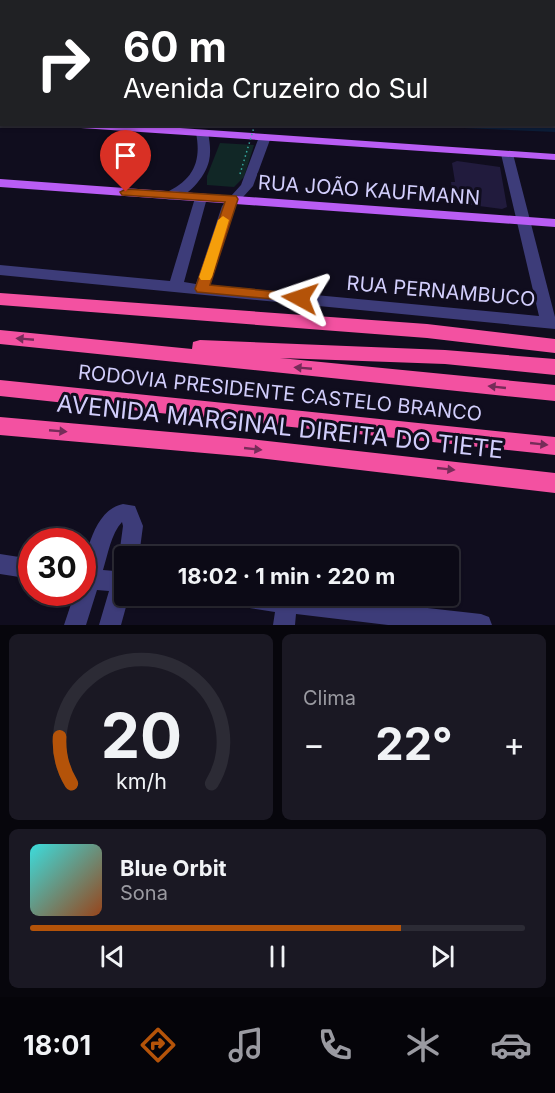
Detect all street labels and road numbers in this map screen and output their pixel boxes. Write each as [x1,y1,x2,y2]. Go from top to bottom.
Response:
street label: RUA JOÃO KAUFMANN [257,169,481,210]
street label: RUA PERNAMBUCO [346,271,536,311]
street label: RODOVIA PRESIDENTE CASTELO BRANCO [77,360,483,426]
street label: AVENIDA MARGINAL DIREITA DO TIETE [55,389,505,464]

